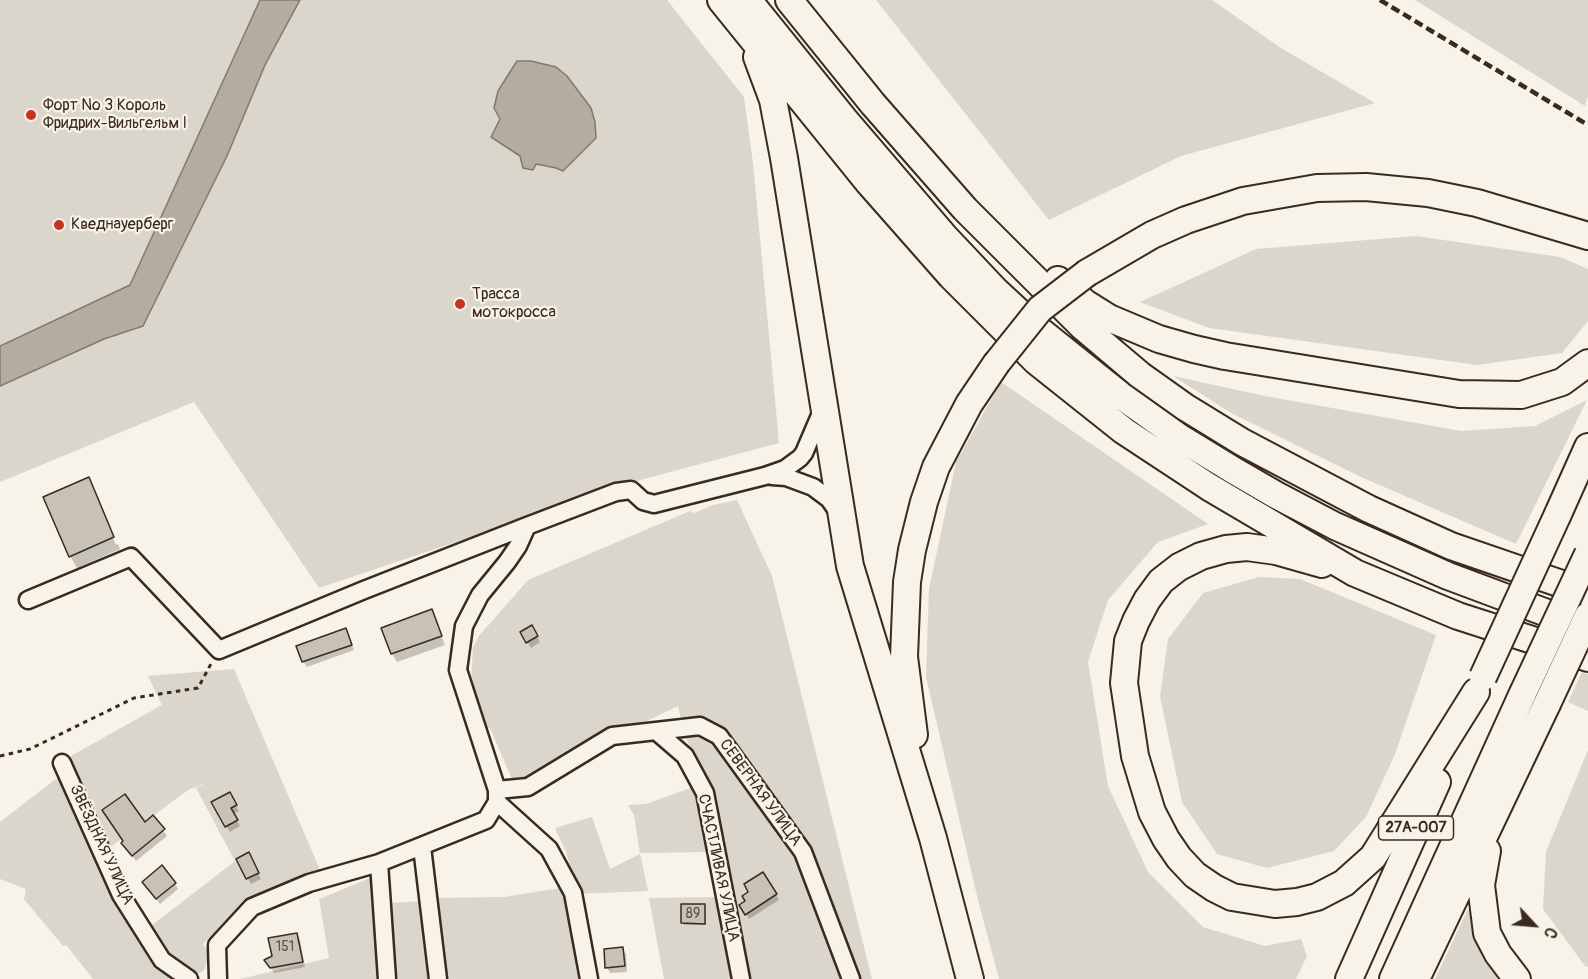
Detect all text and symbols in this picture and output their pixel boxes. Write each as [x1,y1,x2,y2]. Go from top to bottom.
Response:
place label: Форт № 3 Король Фридрих-Вильгельм I [43,96,187,134]
marker: Форт № 3 Король Фридрих-Вильгельм I [24,108,38,122]
place label: Кведнауерберг [71,215,173,235]
marker: Кведнауерберг [52,218,66,232]
place label: Трасса мотокросса [472,285,556,323]
marker: Трасса мотокросса [453,297,467,311]
street label: СЕВЕРНАЯ УЛИЦА [715,736,805,850]
street label: ЗВЁЗДНАЯ УЛИЦА [65,782,137,908]
street label: СЧАСТЛИВАЯ УЛИЦА [693,792,743,944]
road number: 27А-007 [1378,816,1454,840]
north arrow [1504,895,1564,955]
house number: 89 [686,906,700,922]
text: С [1539,924,1561,942]
house number: 151 [276,939,294,955]

